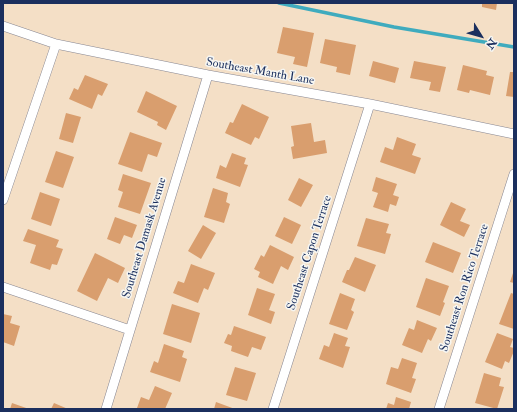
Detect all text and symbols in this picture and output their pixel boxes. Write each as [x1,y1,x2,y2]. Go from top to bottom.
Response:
north arrow [461,16,501,56]
text: N [483,36,499,51]
street label: Southeast Manth Lane [205,55,315,89]
street label: Southeast Damask Avenue [120,176,170,300]
street label: Southeast Capon Terrace [285,194,335,312]
street label: Southeast Ron Rico Terrace [438,222,492,354]

